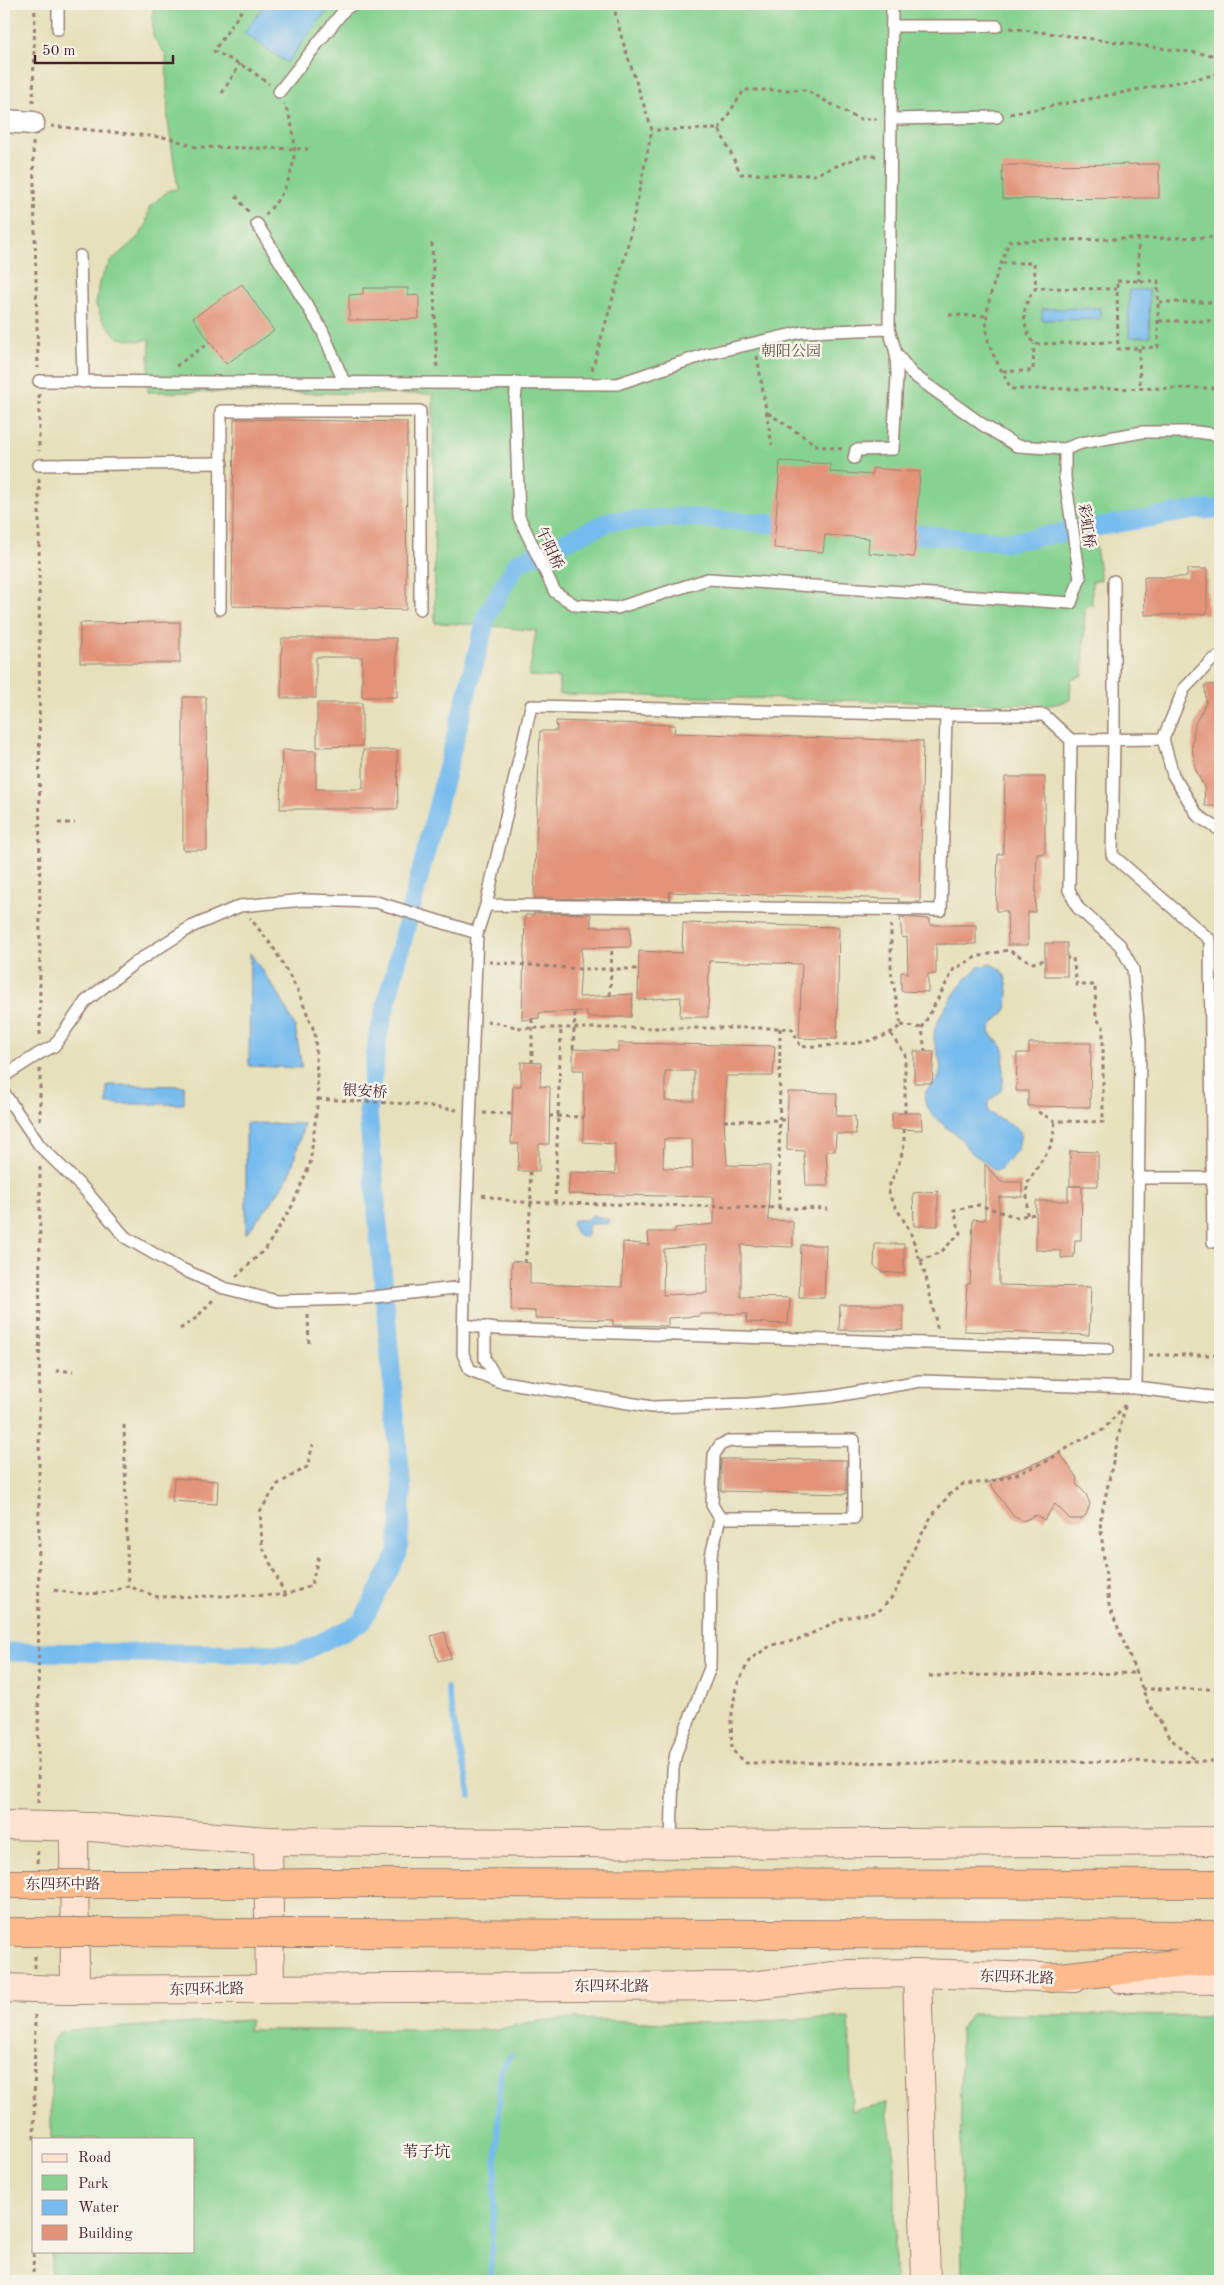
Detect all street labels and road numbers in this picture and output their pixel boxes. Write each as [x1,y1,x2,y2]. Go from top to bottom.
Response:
street label: 彩虹桥 [1075,503,1098,550]
street label: 午阳桥 [532,524,567,572]
street label: 银安桥 [342,1082,388,1101]
street label: 东四环中路 [25,1876,101,1893]
street label: 东四环北路 [979,1968,1055,1987]
street label: 东四环北路 [574,1978,650,1995]
street label: 东四环北路 [169,1980,245,1999]

